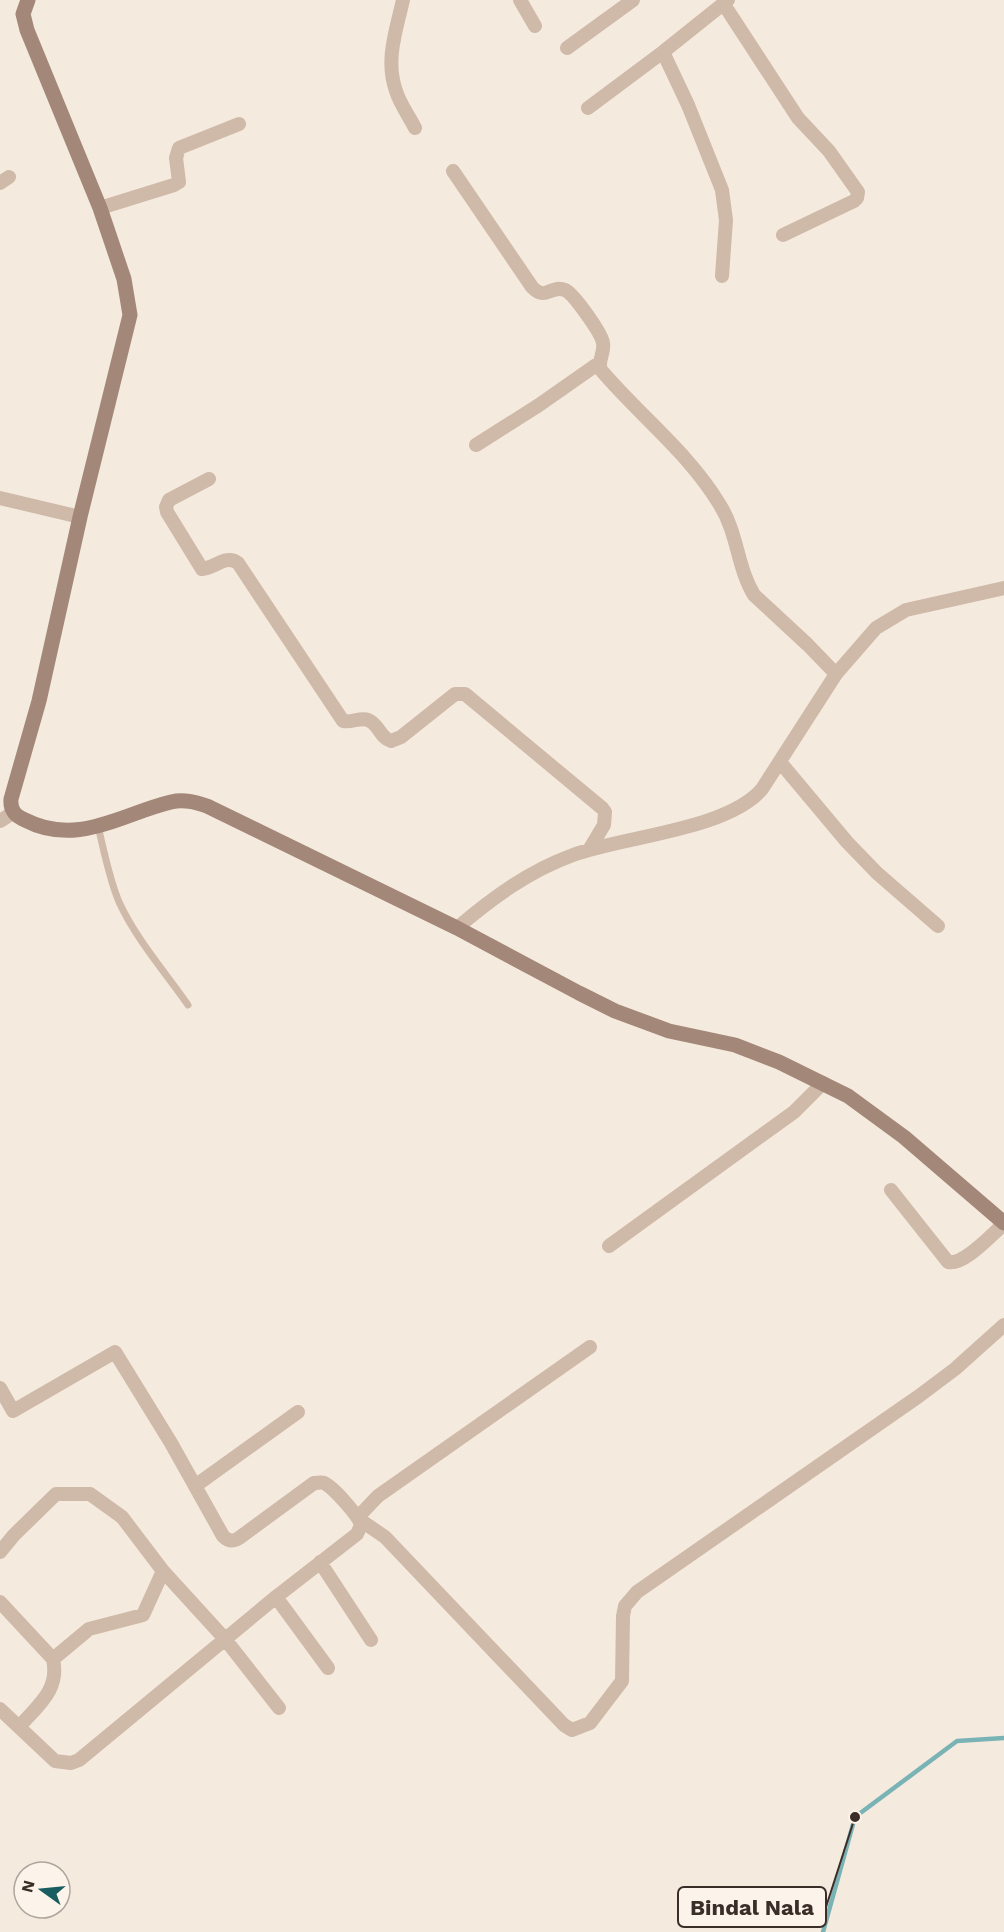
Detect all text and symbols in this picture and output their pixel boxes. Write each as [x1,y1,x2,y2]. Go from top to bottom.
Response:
north arrow [12,1860,72,1920]
text: N [17,1878,39,1894]
callout: Bindal Nala [678,1887,826,1927]
text: Bindal Nala [690,1895,814,1920]

